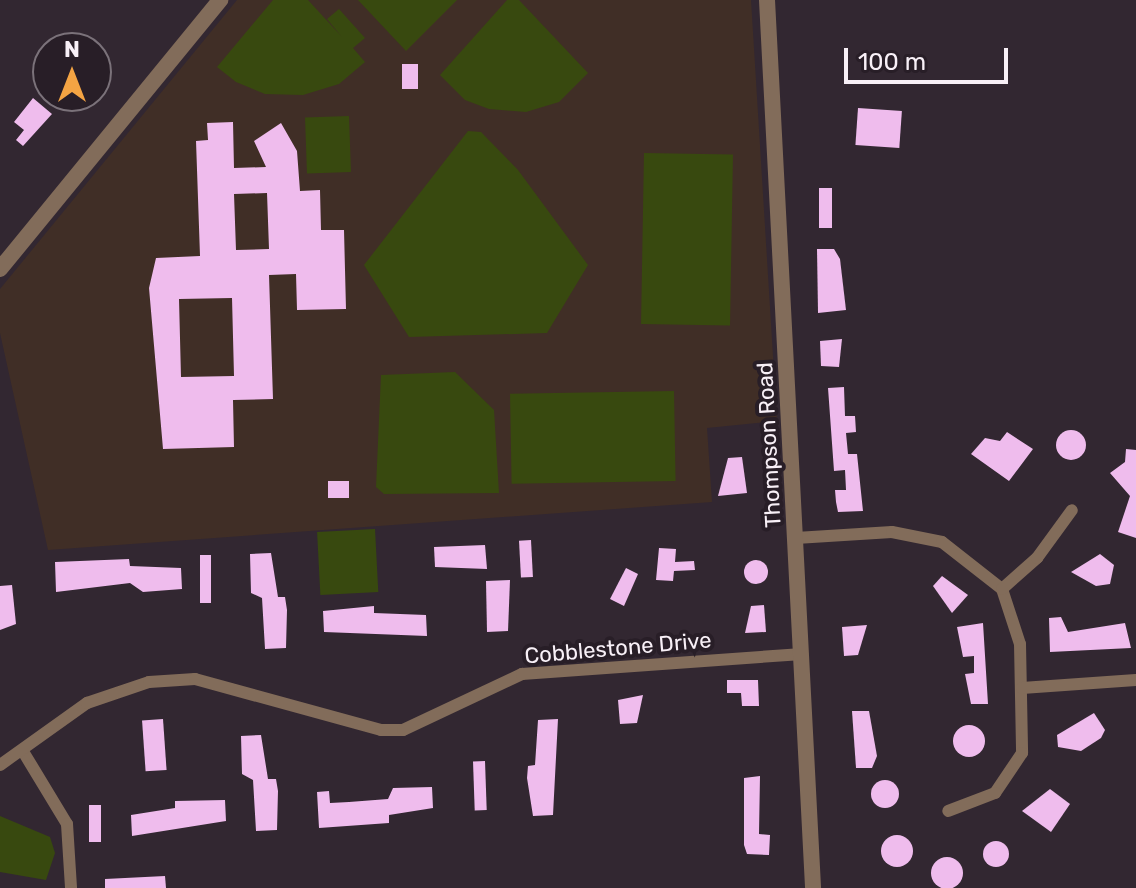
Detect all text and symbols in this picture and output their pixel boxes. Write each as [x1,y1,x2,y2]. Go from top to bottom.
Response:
north arrow [32,32,112,112]
scale bar [848,32,1012,82]
text: N [64,36,80,63]
text: 100 m [858,48,926,76]
street label: Thompson Road [751,362,787,528]
street label: Cobblestone Drive [523,627,713,669]

